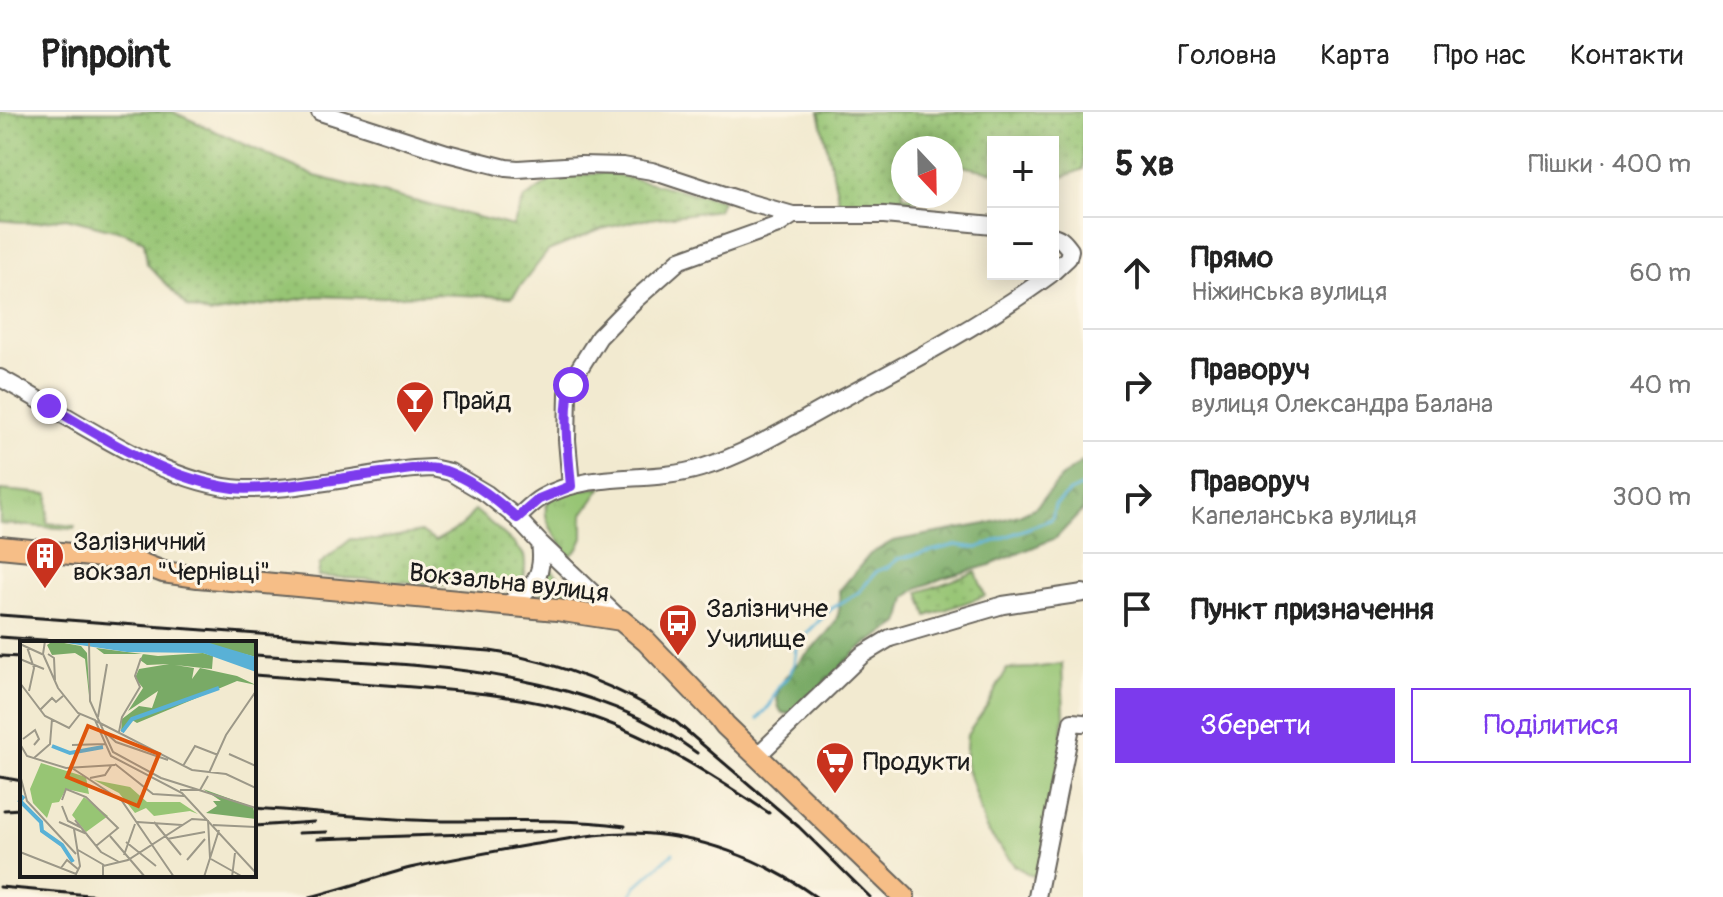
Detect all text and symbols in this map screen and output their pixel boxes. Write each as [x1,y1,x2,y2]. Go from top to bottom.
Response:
text: Pinpoint [40,31,170,79]
text: Головна [1177,38,1276,73]
text: Карта [1320,38,1390,73]
text: Про нас [1434,38,1526,73]
text: Контакти [1570,38,1683,73]
north arrow [891,136,963,208]
map controls [987,136,1059,280]
button: + [987,136,1059,208]
text: 5 хв [1115,143,1175,186]
text: Пішки · 400 m [1528,148,1691,180]
button: − [987,208,1059,280]
text: Прямо [1191,239,1273,276]
icon: ahead [1115,251,1159,295]
text: 60 m [1629,257,1691,289]
text: Ніжинська вулиця [1191,276,1387,308]
text: Праворуч [1191,351,1310,388]
icon: right [1115,363,1159,407]
route start [553,367,589,403]
text: 40 m [1629,369,1691,401]
bar icon: Прайд [394,379,436,434]
place label: Прайд [443,385,511,417]
route end [31,388,67,424]
text: вулиця Олександра Балана [1191,388,1493,420]
text: Праворуч [1191,463,1310,500]
icon: right [1115,475,1159,519]
text: 300 m [1612,481,1691,513]
text: Капеланська вулиця [1191,500,1417,532]
place label: Залізничний вокзал "Чернівці" [73,526,270,588]
building icon: Залізничний вокзал "Чернівці" [24,535,66,590]
street label: Вокзальна вулиця [407,557,610,609]
icon: arrive [1115,587,1159,631]
text: Пункт призначення [1191,591,1434,628]
place label: Залізничне Училище [706,593,828,655]
bus stop icon: Залізничне Училище [657,602,699,657]
inset map [20,641,256,877]
button: Зберегти [1115,688,1395,763]
button: Поділитися [1411,688,1691,763]
supermarket icon: Продукти [814,740,856,795]
place label: Продукти [863,746,970,778]

